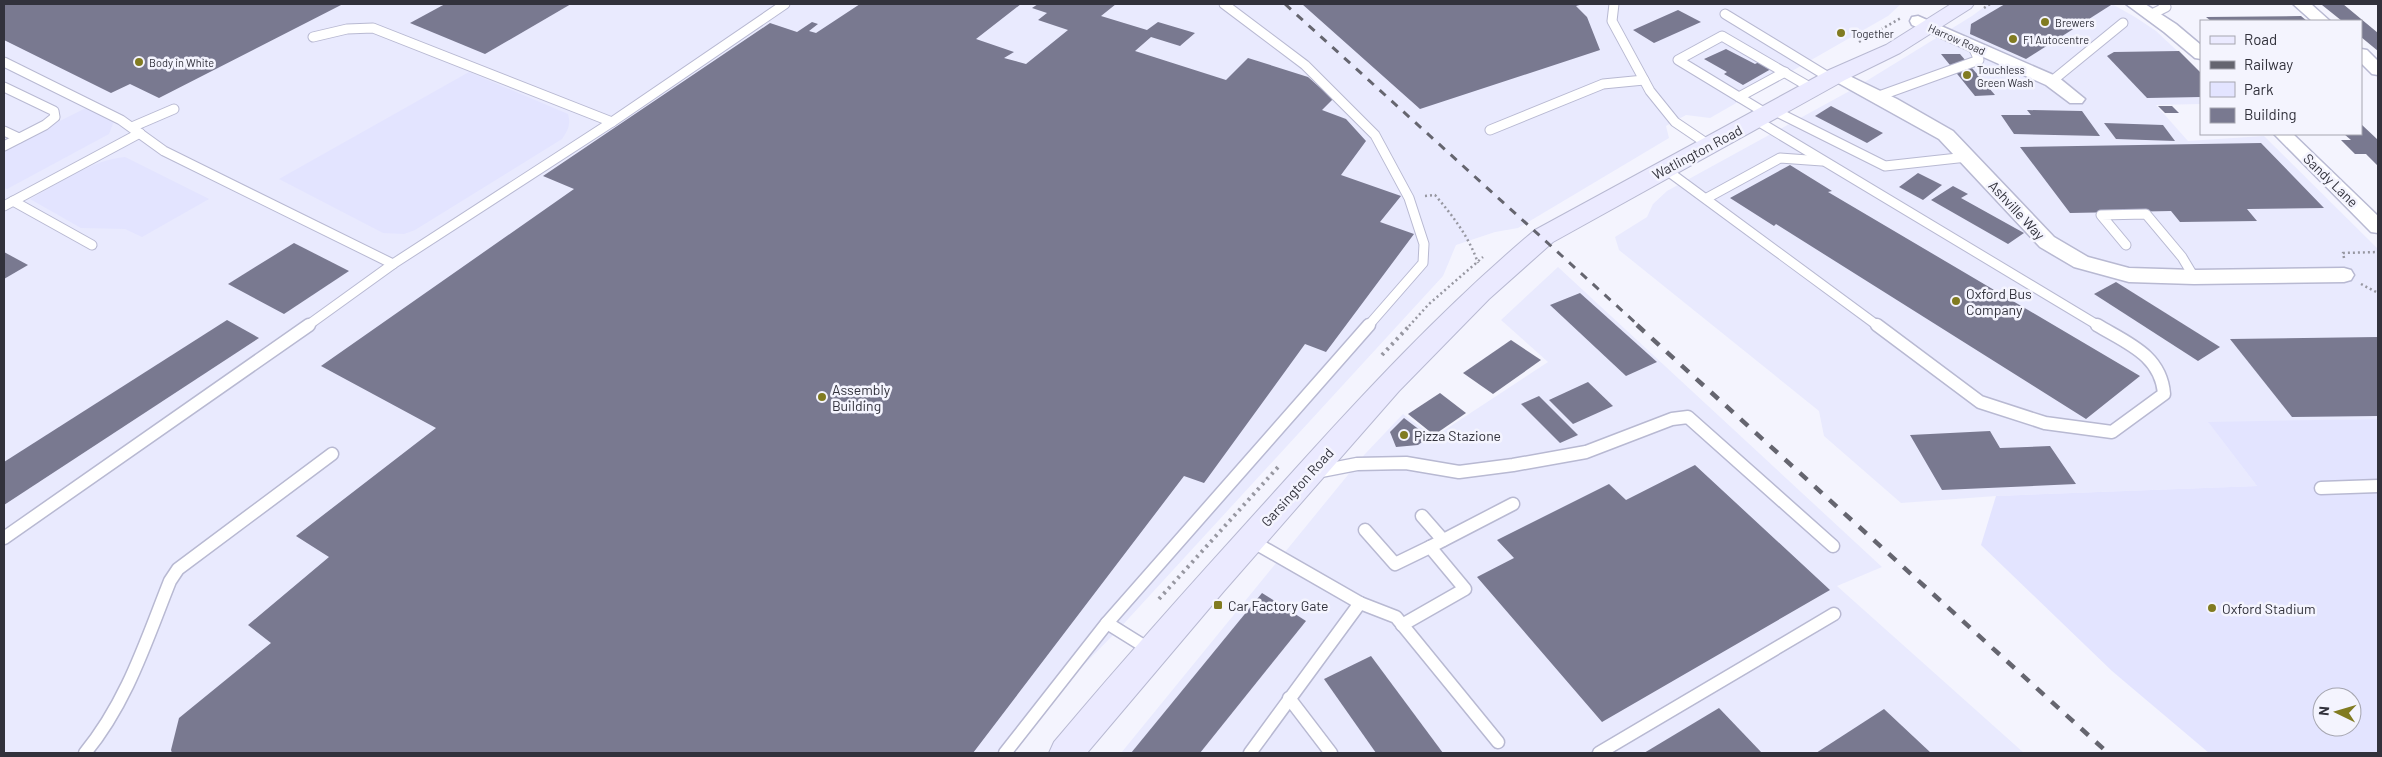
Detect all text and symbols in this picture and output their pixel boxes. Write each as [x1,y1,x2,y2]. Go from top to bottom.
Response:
marker: Brewers [2039,16,2051,28]
place label: Brewers [2055,16,2094,29]
legend [2200,20,2362,135]
street label: Harrow Road [1926,21,1988,57]
marker: Together [1835,27,1847,39]
place label: Together [1851,27,1894,40]
text: Road [2244,30,2277,48]
marker: F1 Autocentre [2007,33,2019,45]
place label: F1 Autocentre [2023,33,2089,46]
text: Railway [2244,55,2293,73]
marker: Body in White [133,56,145,68]
place label: Body in White [149,56,214,69]
place label: Touchless Green Wash [1977,63,2034,89]
marker: Touchless Green Wash [1961,69,1973,81]
text: Park [2244,80,2274,98]
text: Building [2244,105,2297,123]
street label: Watlington Road [1649,121,1745,183]
street label: Sandy Lane [2300,150,2362,210]
street label: Ashville Way [1985,177,2049,244]
place label: Oxford Bus Company [1966,285,2032,318]
marker: Oxford Bus Company [1950,295,1962,307]
place label: Assembly Building [832,381,891,414]
marker: Assembly Building [816,391,828,403]
place label: Pizza Stazione [1414,427,1501,444]
marker: Pizza Stazione [1398,429,1410,441]
street label: Garsington Road [1257,444,1337,530]
place label: Car Factory Gate [1228,597,1329,614]
marker: Car Factory Gate [1212,599,1224,611]
place label: Oxford Stadium [2222,600,2316,617]
marker: Oxford Stadium [2206,602,2218,614]
north arrow [2312,687,2362,737]
text: N [2315,705,2332,716]

